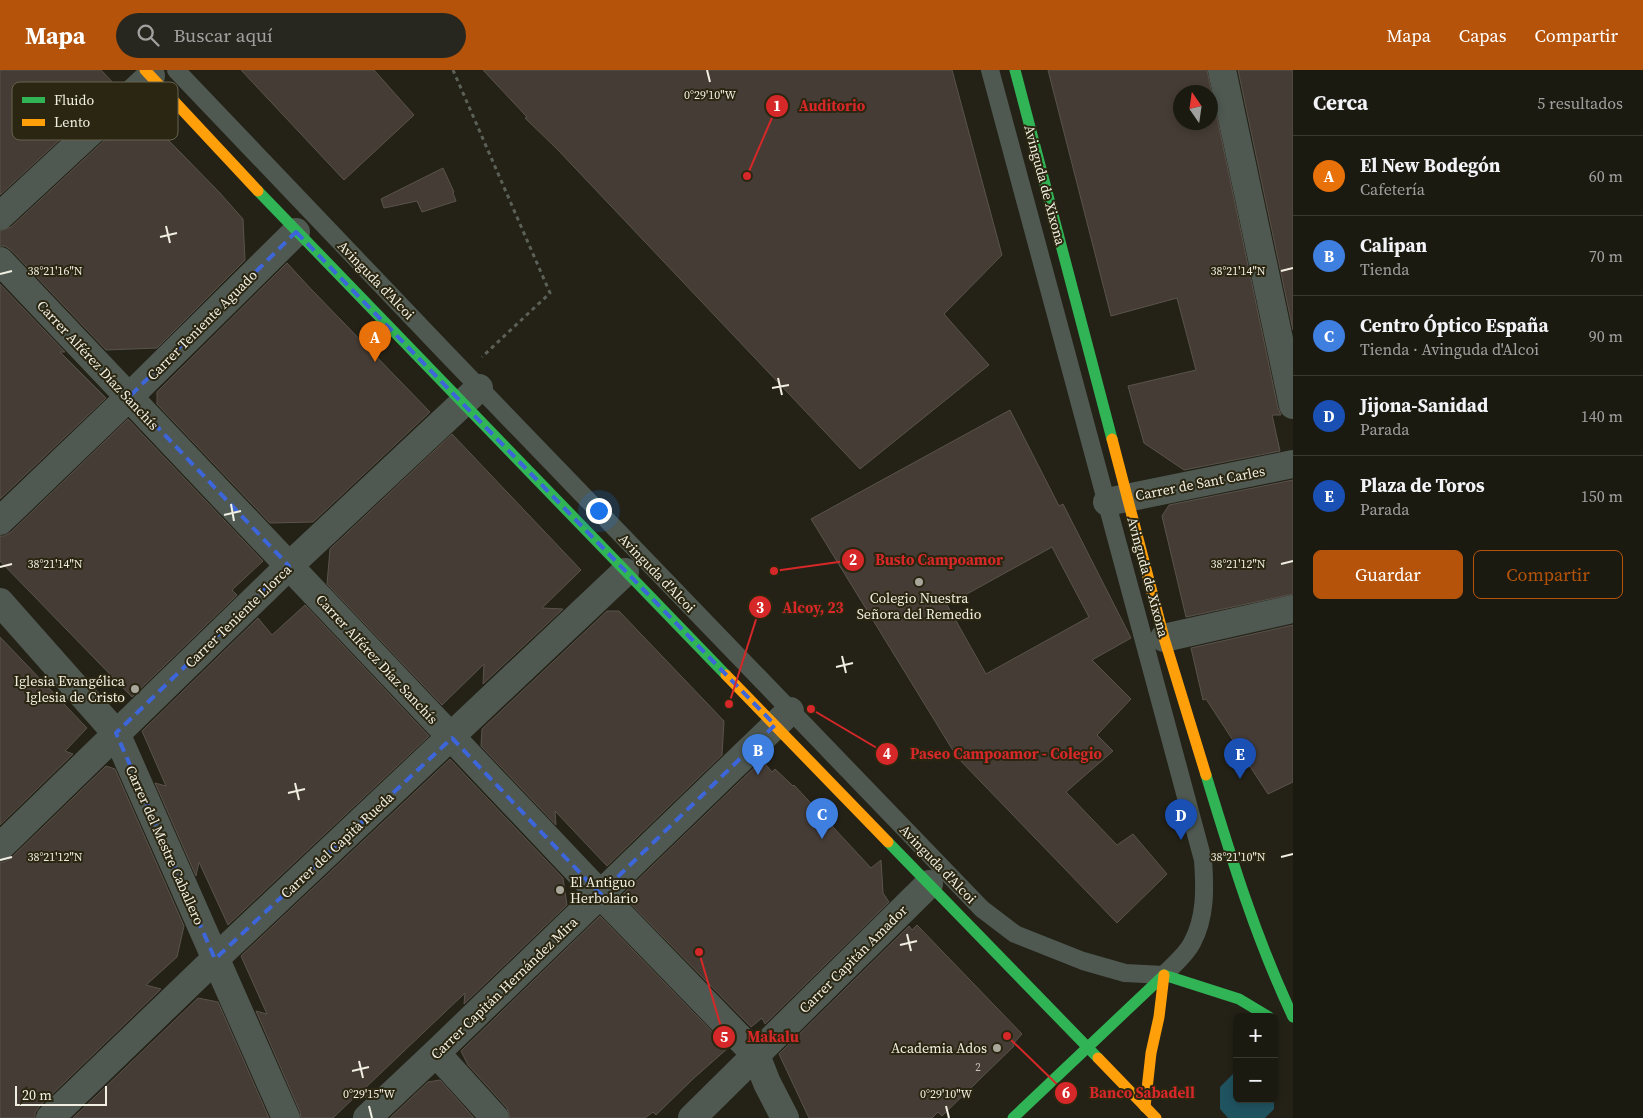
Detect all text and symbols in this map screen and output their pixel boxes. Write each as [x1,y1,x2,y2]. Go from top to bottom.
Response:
search box [116,13,466,58]
text: Mapa [25,19,86,52]
icon: search [134,21,162,49]
text: Buscar aquí [174,22,273,48]
text: Mapa [1386,23,1431,48]
text: Capas [1459,23,1506,48]
text: Compartir [1534,23,1618,48]
legend [12,82,178,140]
north arrow [1173,85,1218,130]
text: 0°29'10"W [684,87,736,103]
text: Cerca [1313,88,1368,117]
text: Fluido [54,90,94,110]
callout: Auditorio [764,91,875,121]
text: 5 resultados [1537,92,1623,114]
text: 1 [773,95,781,116]
text: Auditorio [799,95,866,116]
text: Lento [54,112,90,132]
street label: Avinguda de Xixona [1019,123,1071,248]
text: El New Bodegón [1360,152,1501,178]
text: A [1324,165,1334,187]
text: 60 m [1589,165,1623,187]
text: Cafetería [1360,178,1425,200]
text: Calipan [1360,232,1427,258]
street label: Avinguda d'Alcoi [333,236,419,324]
text: B [1324,245,1334,267]
text: 70 m [1589,245,1623,267]
text: Tienda [1360,258,1409,280]
text: 38°21'16"N [27,263,83,279]
text: 38°21'14"N [1210,263,1266,279]
street label: Carrer Teniente Aguado [142,265,262,385]
street label: Carrer Alférez Díaz Sanchís [32,296,164,434]
text: Centro Óptico España [1360,312,1549,338]
pin: A [359,321,391,362]
text: C [1324,325,1334,347]
text: 90 m [1589,325,1623,347]
text: Tienda · Avinguda d'Alcoi [1360,338,1539,360]
text: Jijona-Sanidad [1360,392,1488,418]
text: D [1323,405,1335,427]
text: 140 m [1581,405,1623,427]
text: Parada [1360,418,1409,440]
street label: Carrer de Sant Carles [1133,461,1267,505]
text: Plaza de Toros [1360,472,1485,498]
text: E [1324,485,1334,507]
text: 150 m [1581,485,1623,507]
your location [586,498,612,524]
text: Parada [1360,498,1409,520]
street label: Avinguda de Xixona [1122,515,1174,640]
street label: Avinguda d'Alcoi [614,529,700,617]
callout: Busto Campoamor [841,545,1013,575]
text: 2 [849,549,857,570]
text: Busto Campoamor [875,549,1003,570]
button: Guardar [1313,550,1463,599]
button: Compartir [1473,550,1623,599]
text: 38°21'14"N [27,556,83,572]
text: 38°21'12"N [1210,556,1266,572]
street label: Carrer Teniente Llorca [180,559,296,672]
marker: Colegio Nuestra Señora del Remedio [913,576,925,588]
place label: Colegio Nuestra Señora del Remedio [857,588,982,624]
street label: Carrer Alférez Díaz Sanchís [311,590,443,728]
callout: Alcoy, 23 [748,592,854,622]
text: 3 [756,597,764,618]
text: Alcoy, 23 [782,597,844,618]
place label: Iglesia Evangélica Iglesia de Cristo [14,671,126,707]
marker: Iglesia Evangélica Iglesia de Cristo [129,683,141,695]
pin: B [742,734,774,775]
pin: E [1224,738,1256,779]
callout: Paseo Campoamor - Colegio [875,739,1112,769]
text: 4 [883,743,891,764]
text: Paseo Campoamor - Colegio [910,743,1102,764]
street label: Carrer del Mestre Caballero [121,762,209,928]
street label: Carrer del Capità Rueda [276,787,399,903]
pin: C [806,798,838,839]
pin: D [1165,799,1197,840]
street label: Avinguda d'Alcoi [895,820,981,908]
text: 38°21'12"N [27,849,83,865]
text: 38°21'10"N [1210,849,1266,865]
place label: El Antiguo Herbolario [570,872,638,908]
marker: El Antiguo Herbolario [554,884,566,896]
street label: Carrer Capitán Amador [794,900,912,1018]
street label: Carrer Capitán Hernández Mira [426,912,583,1064]
map controls [1233,1013,1278,1103]
button: + [1233,1013,1278,1058]
callout: Makalu [712,1022,809,1052]
text: 5 [720,1026,728,1047]
text: Makalu [747,1026,799,1047]
place label: Academia Ados [891,1038,987,1058]
marker: Academia Ados [991,1042,1003,1054]
button: − [1233,1058,1278,1103]
house number: 2 [975,1060,981,1075]
callout: Banco Sabadell [1054,1078,1204,1108]
text: 6 [1062,1082,1070,1103]
text: Banco Sabadell [1089,1082,1195,1103]
scale bar [15,1083,108,1106]
text: 20 m [22,1085,52,1105]
text: 0°29'15"W [343,1086,395,1102]
text: 0°29'10"W [920,1086,972,1102]

